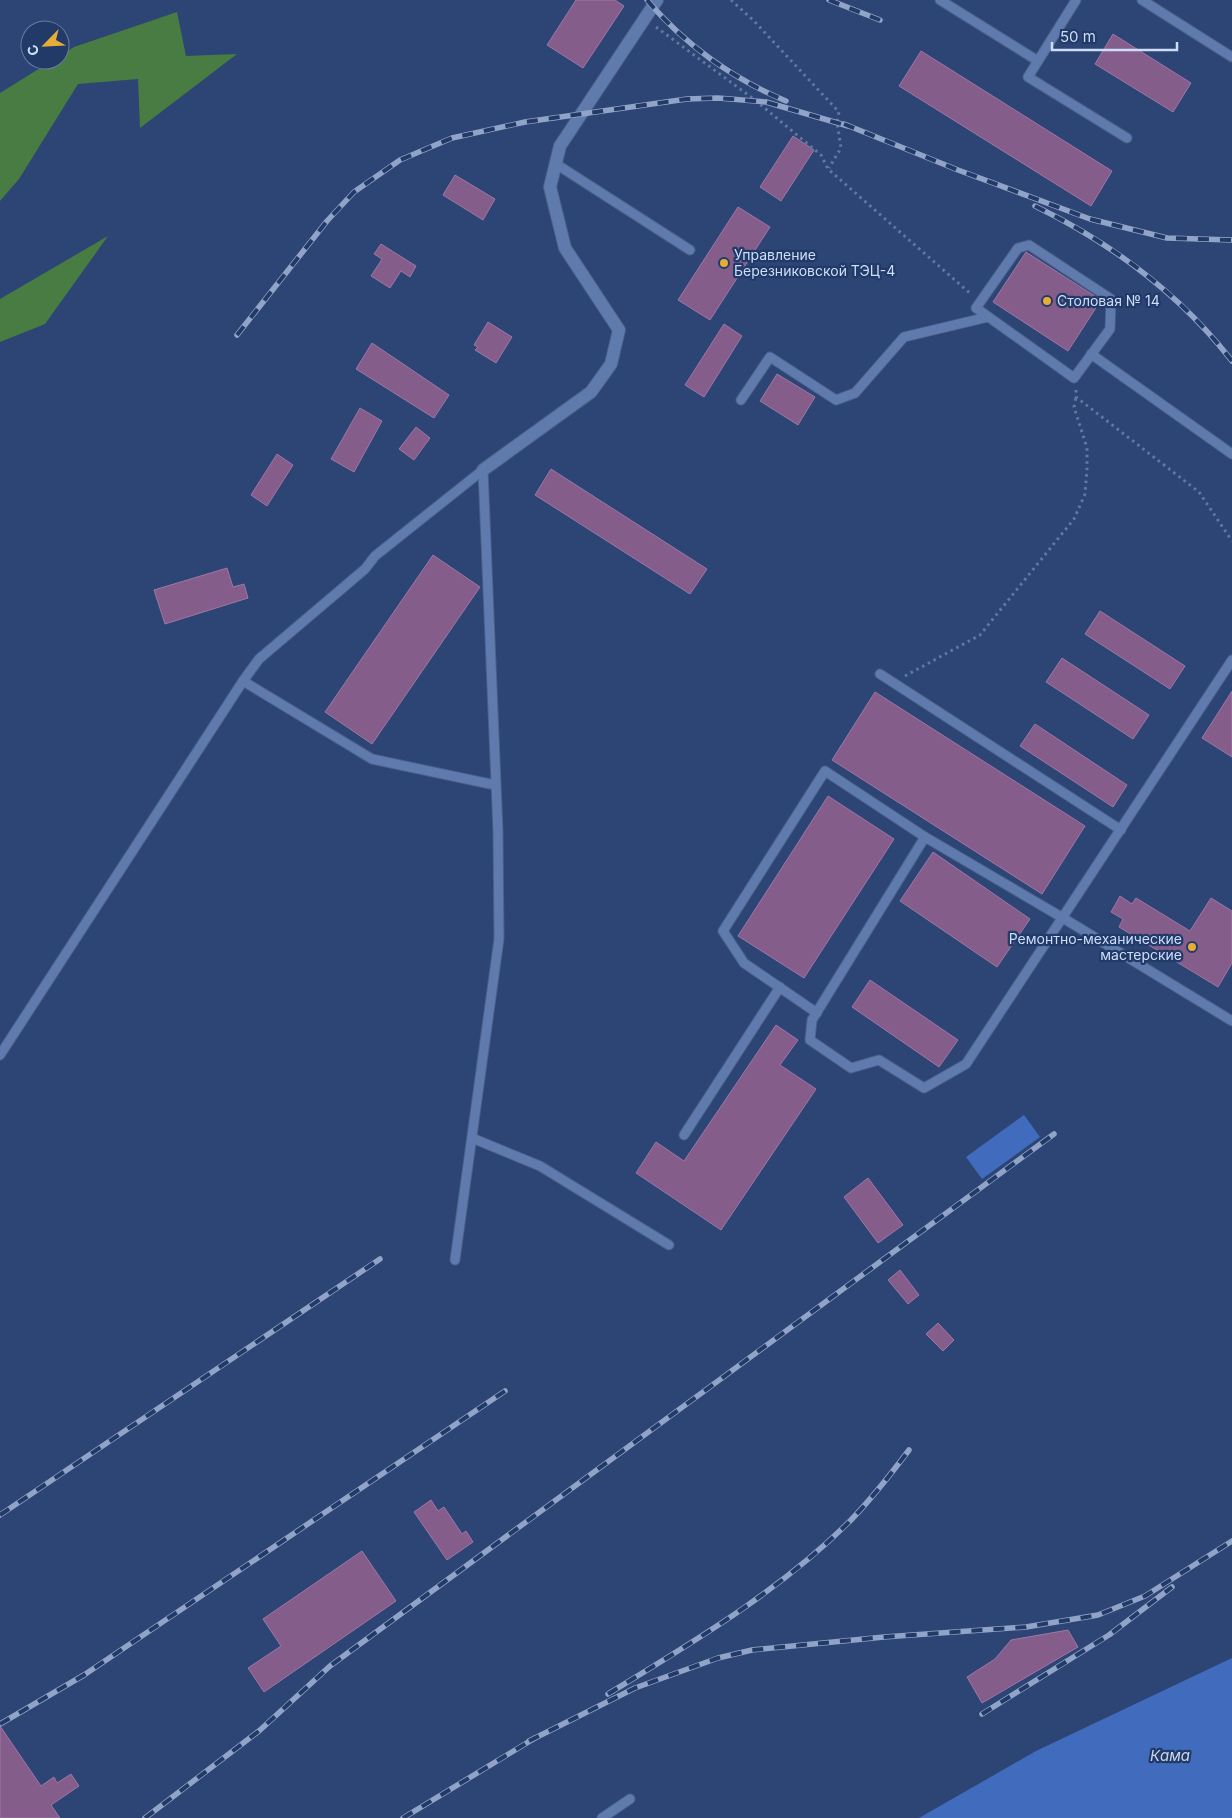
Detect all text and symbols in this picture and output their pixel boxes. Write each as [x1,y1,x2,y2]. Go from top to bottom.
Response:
north arrow [20,20,70,70]
scale bar [1052,20,1177,52]
text: 50 m [1060,27,1096,46]
text: С [23,42,43,59]
place label: Управление Березниковской ТЭЦ-4 [734,246,895,279]
marker: Управление Березниковской ТЭЦ-4 [718,257,730,269]
place label: Cтоловая № 14 [1057,292,1160,309]
marker: Cтоловая № 14 [1041,295,1053,307]
place label: Ремонтно-механические мастерские [1009,930,1182,963]
marker: Ремонтно-механические мастерские [1186,941,1198,953]
water label: Кама [1150,1746,1190,1765]

